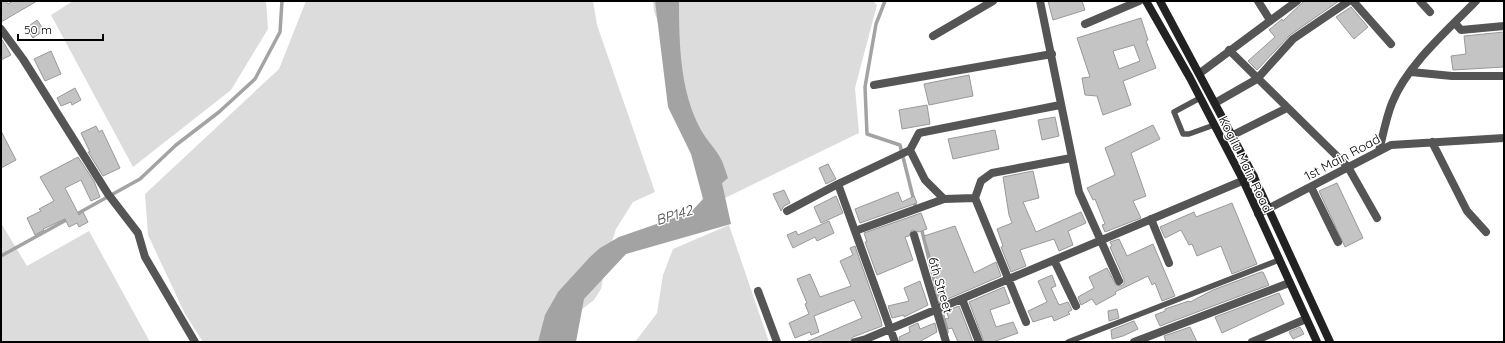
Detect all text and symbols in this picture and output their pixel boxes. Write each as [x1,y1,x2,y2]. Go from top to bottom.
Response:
scale bar [18,16,103,42]
text: 50 m [24,22,52,37]
street label: Kogilu Main Road [1216,113,1276,215]
street label: 1st Main Road [1301,130,1383,184]
water label: BP142 [653,201,696,229]
street label: 6th Street [925,255,957,315]

